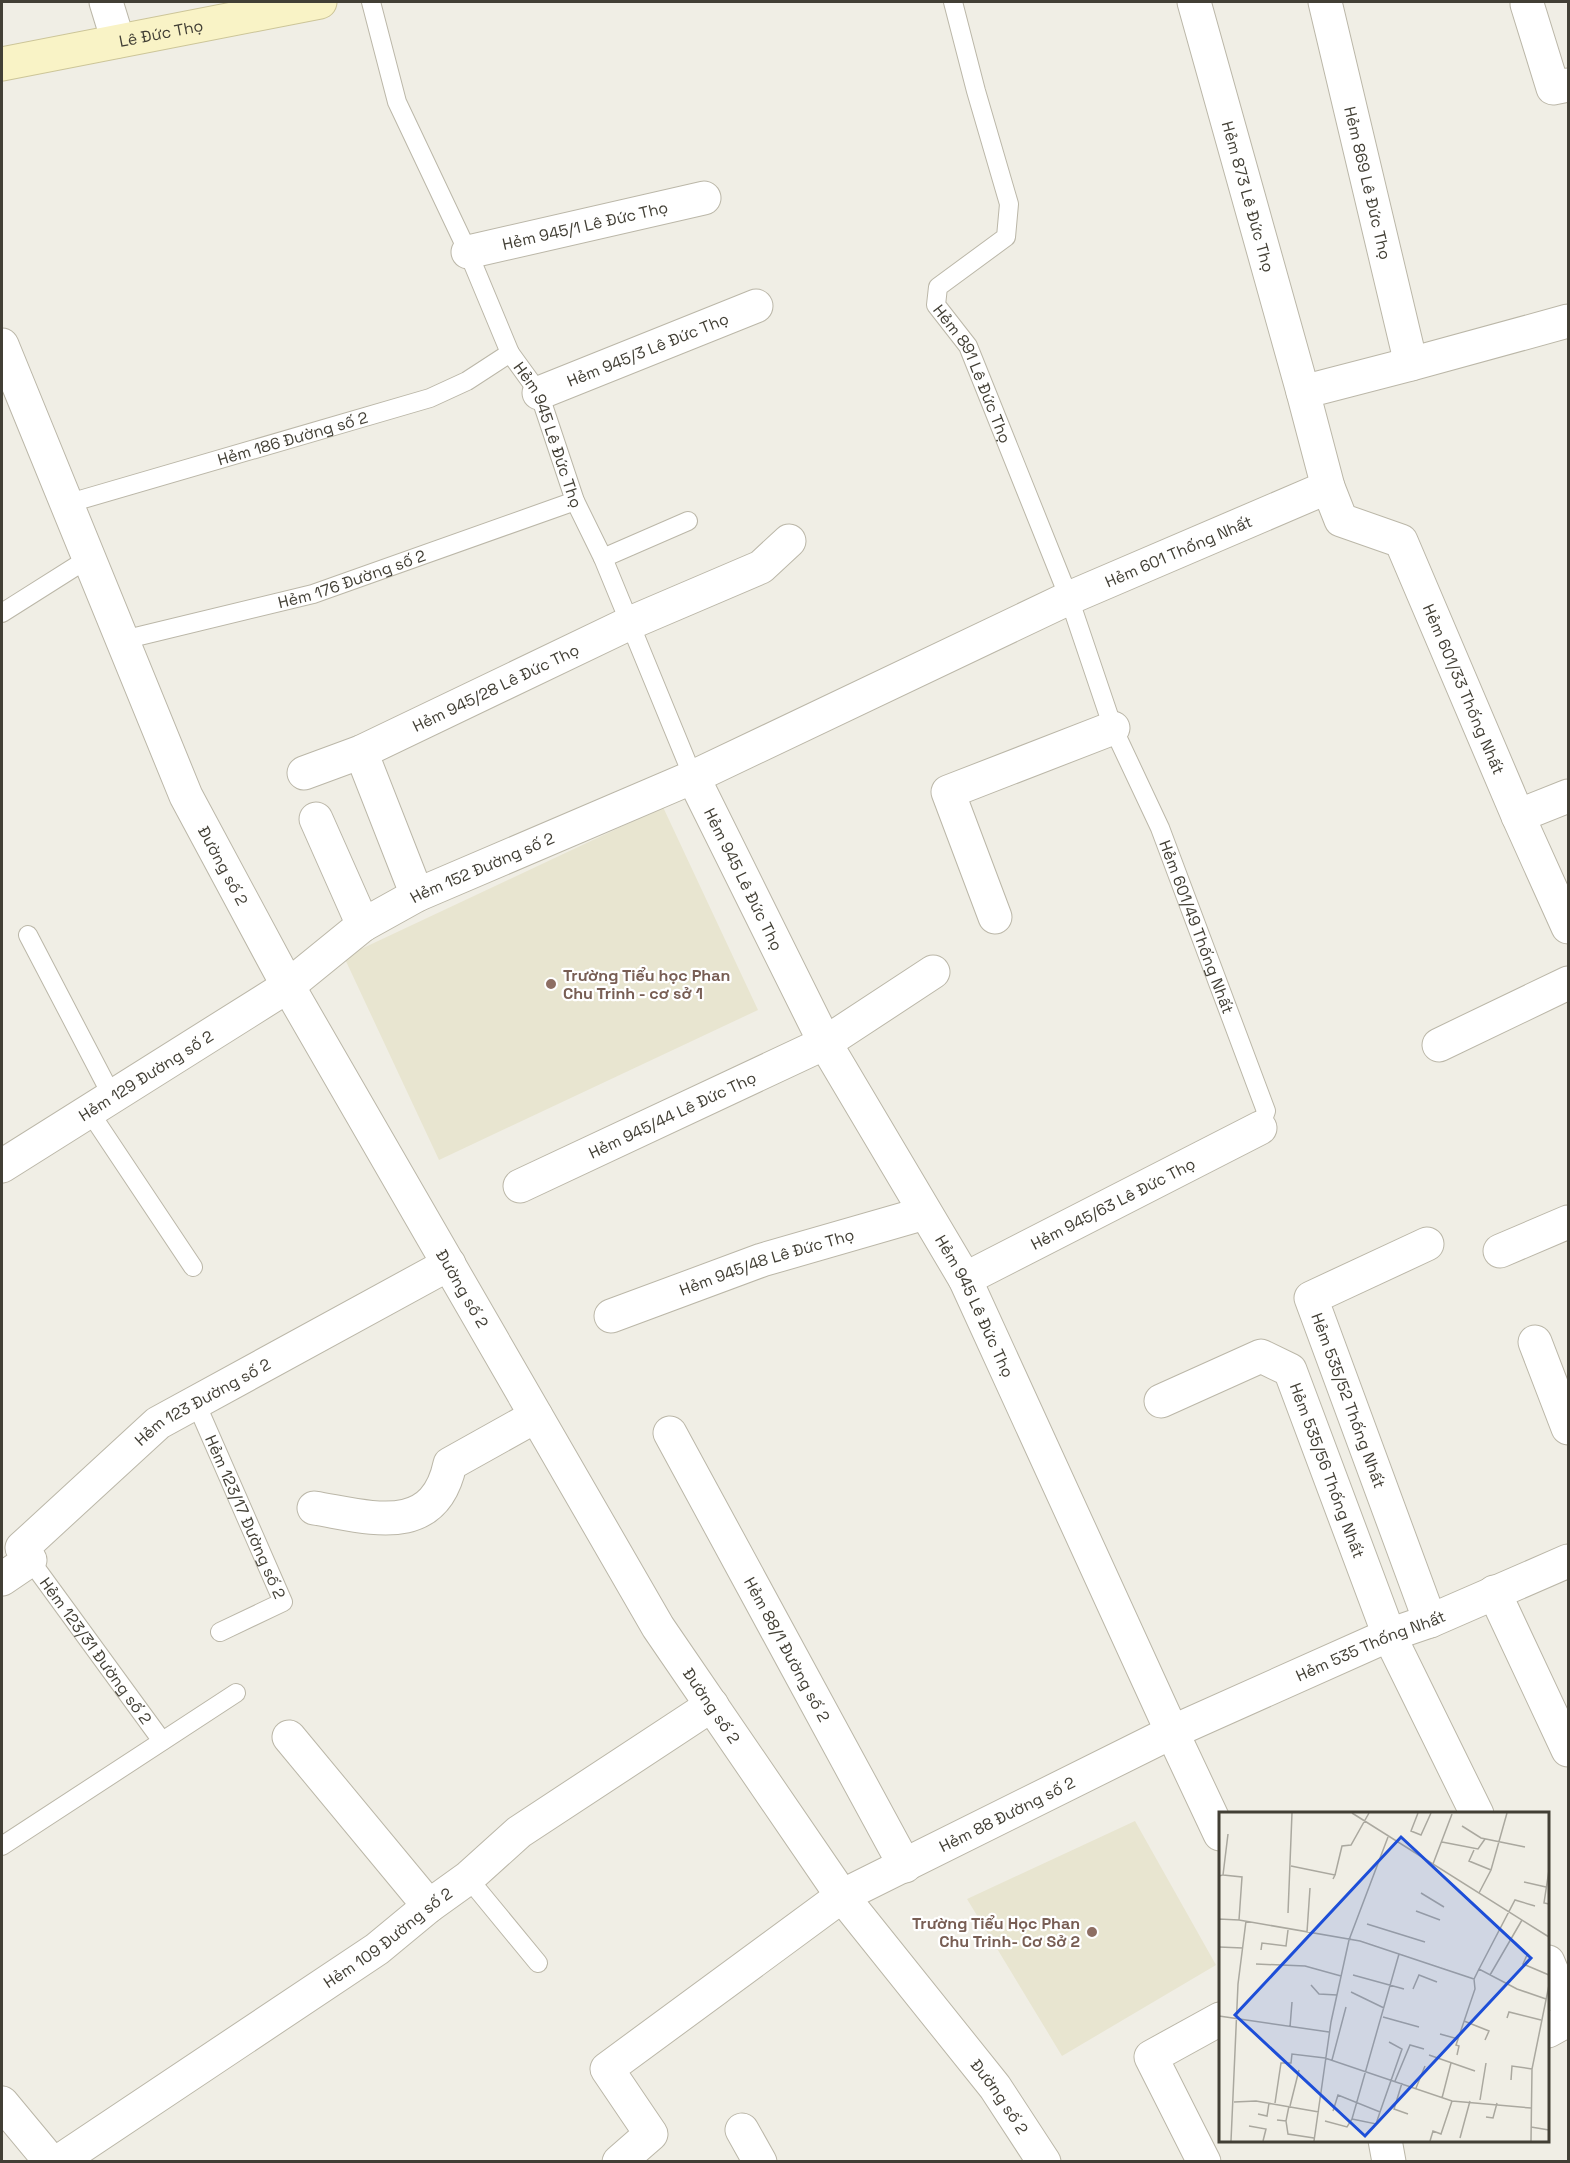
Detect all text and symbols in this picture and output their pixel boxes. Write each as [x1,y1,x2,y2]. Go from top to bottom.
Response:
street label: Lê Đức Thọ [117,15,205,51]
street label: Hẻm 869 Lê Đức Thọ [1340,104,1396,262]
street label: Hẻm 873 Lê Đức Thọ [1217,119,1279,274]
street label: Hẻm 945/1 Lê Đức Thọ [500,196,670,254]
street label: Hẻm 891 Lê Đức Thọ [929,300,1016,446]
street label: Hẻm 945/3 Lê Đức Thọ [564,308,732,391]
street label: Hẻm 945 Lê Đức Thọ [509,357,587,511]
street label: Hẻm 186 Đường số 2 [215,406,370,470]
street label: Hẻm 601 Thống Nhất [1102,510,1255,592]
street label: Hẻm 176 Đường số 2 [276,544,428,613]
street label: Hẻm 601/33 Thống Nhất [1418,601,1510,778]
street label: Hẻm 945/28 Lê Đức Thọ [409,639,582,736]
street label: Hẻm 945 Lê Đức Thọ [699,804,788,954]
street label: Đường số 2 [193,822,253,909]
street label: Hẻm 152 Đường số 2 [406,827,557,908]
street label: Hẻm 601/49 Thống Nhất [1155,837,1239,1017]
place label: Trường Tiểu học Phan Chu Trinh - cơ sở 1 [563,965,730,1004]
marker: Trường Tiểu học Phan Chu Trinh - cơ sở 1 [544,977,558,991]
street label: Hẻm 129 Đường số 2 [75,1025,217,1126]
street label: Hẻm 945/44 Lê Đức Thọ [585,1066,759,1163]
street label: Hẻm 945/63 Lê Đức Thọ [1027,1152,1199,1254]
street label: Hẻm 945/48 Lê Đức Thọ [676,1224,857,1300]
street label: Hẻm 945 Lê Đức Thọ [931,1231,1019,1381]
street label: Đường số 2 [432,1245,493,1331]
street label: Hẻm 535/52 Thống Nhất [1307,1310,1391,1491]
street label: Hẻm 123 Đường số 2 [130,1353,274,1450]
street label: Hẻm 535/56 Thống Nhất [1285,1380,1370,1561]
street label: Hẻm 123/17 Đường số 2 [201,1431,291,1602]
street label: Hẻm 123/31 Đường số 2 [35,1573,157,1728]
street label: Hẻm 88/1 Đường số 2 [740,1573,835,1725]
street label: Hẻm 535 Thống Nhất [1292,1605,1449,1686]
street label: Đường số 2 [678,1664,745,1747]
street label: Hẻm 88 Đường số 2 [935,1771,1078,1857]
inset map [1219,1812,1549,2142]
street label: Hẻm 109 Đường số 2 [319,1882,456,1992]
place label: Trường Tiểu Học Phan Chu Trinh- Cơ Sở 2 [912,1913,1080,1952]
marker: Trường Tiểu Học Phan Chu Trinh- Cơ Sở 2 [1085,1925,1099,1939]
street label: Đường số 2 [966,2055,1033,2138]

